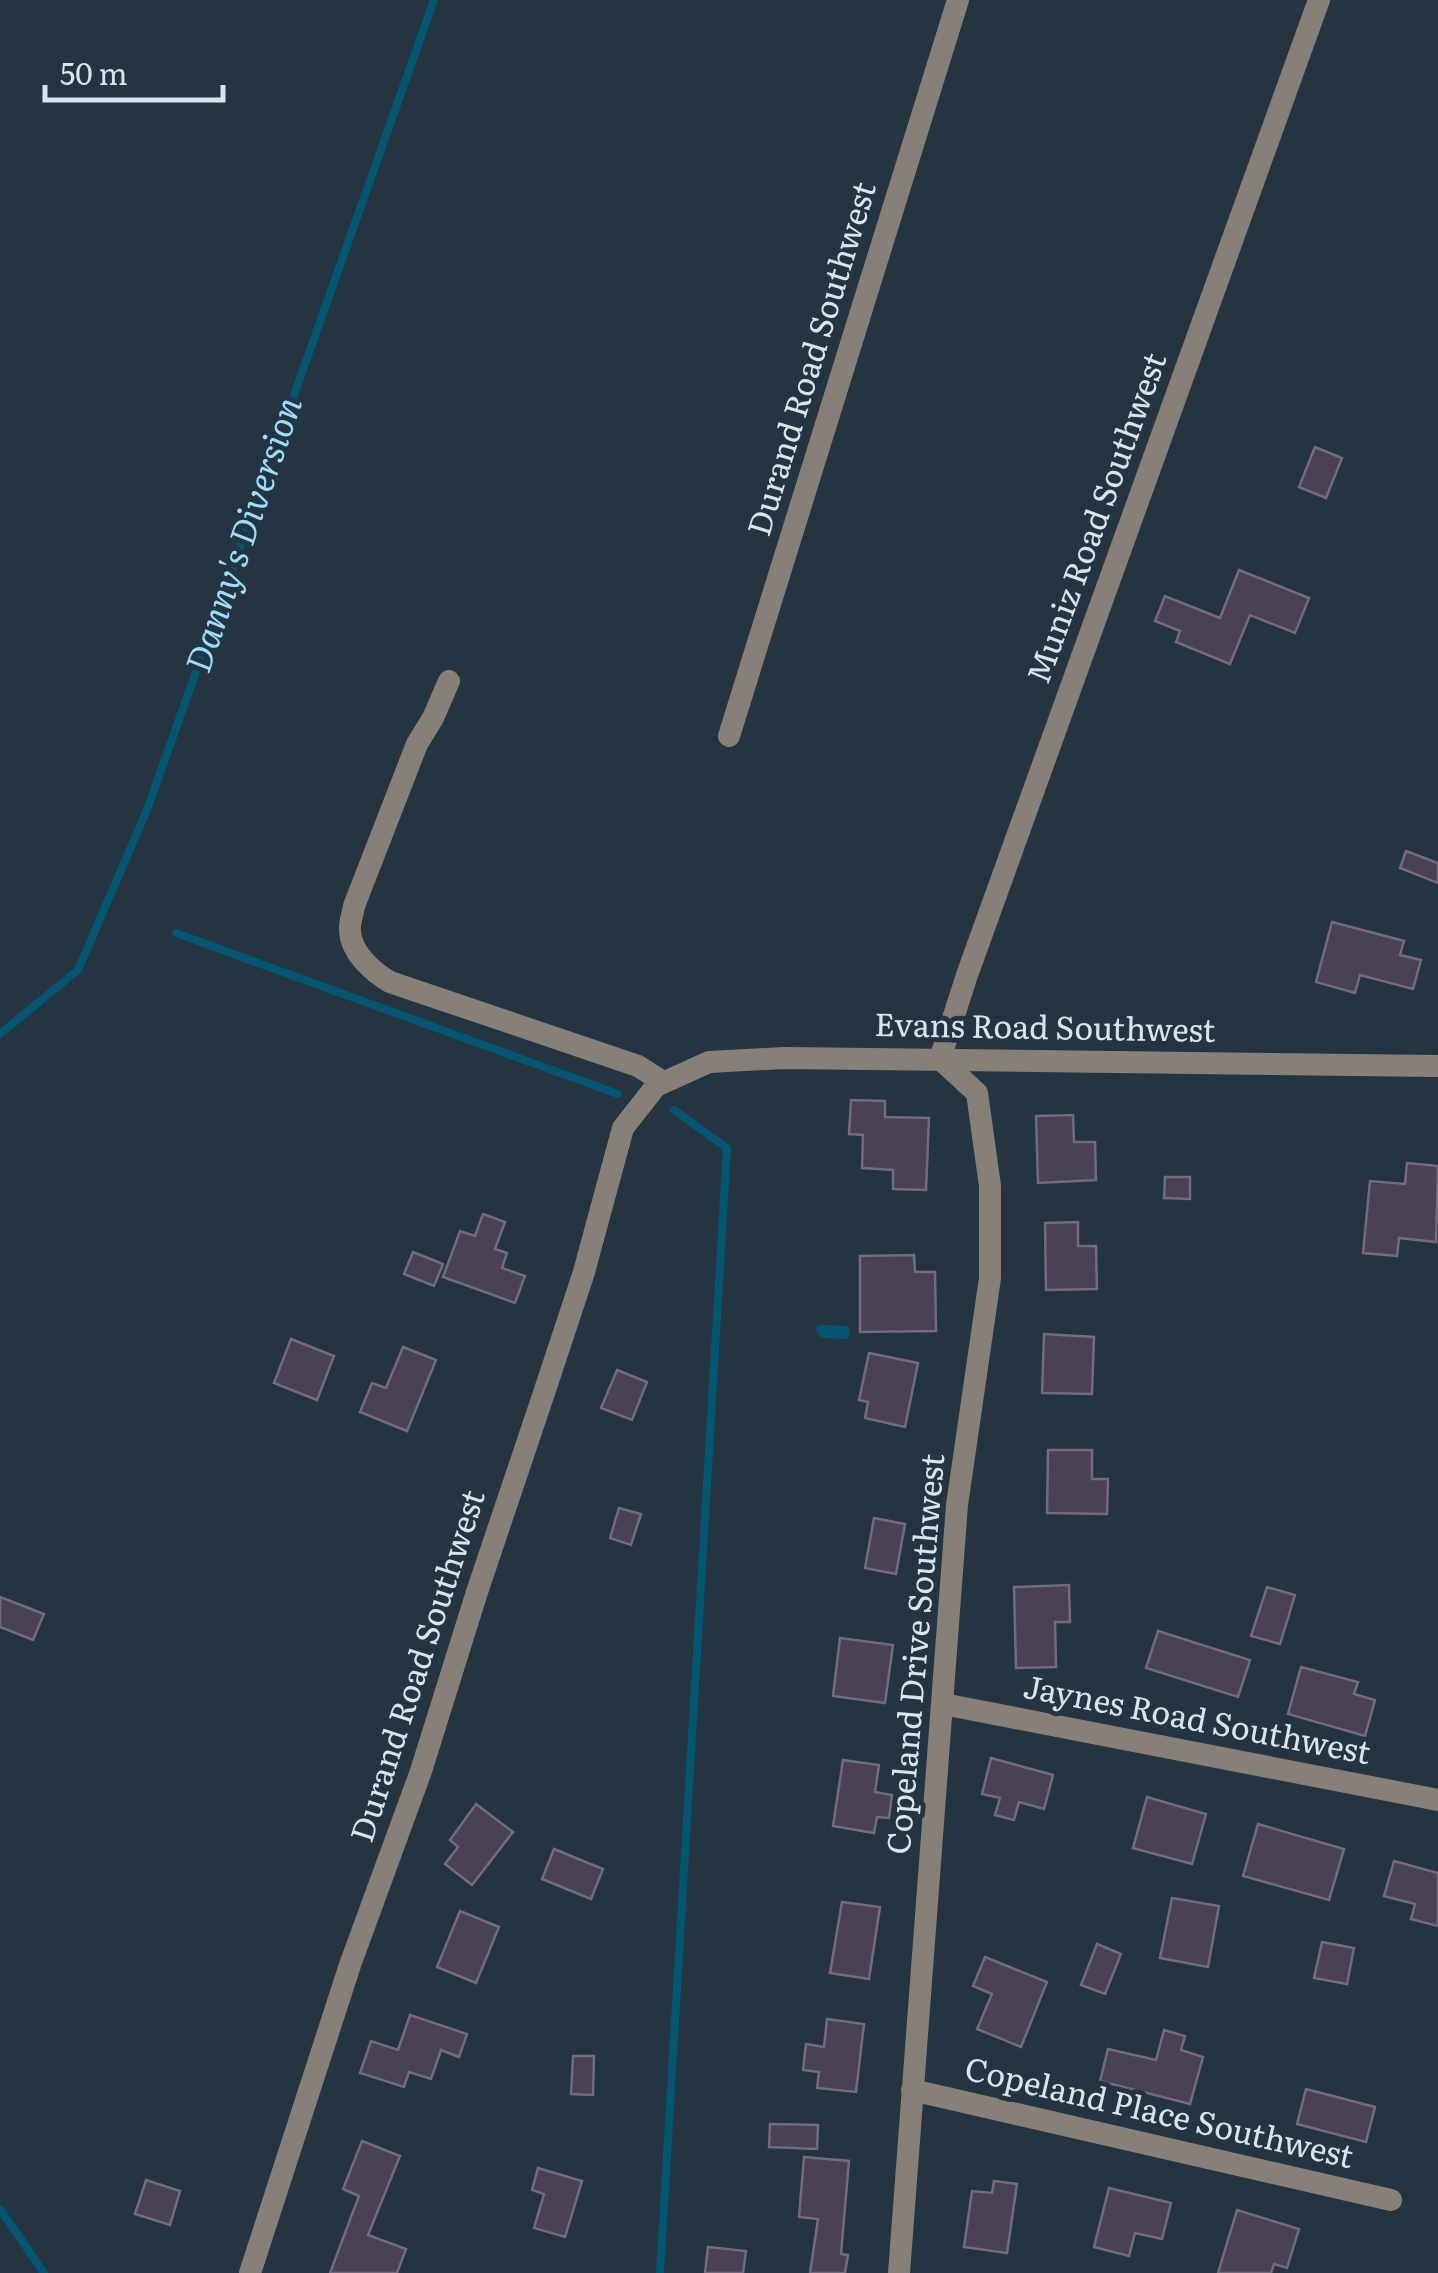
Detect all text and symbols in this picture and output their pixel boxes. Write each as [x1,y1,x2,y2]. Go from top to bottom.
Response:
scale bar [45,40,222,102]
text: 50 m [60,50,128,94]
street label: Durand Road Southwest [732,175,886,541]
street label: Muniz Road Southwest [1012,345,1176,689]
water label: Danny's Diversion [170,389,313,679]
street label: Evans Road Southwest [874,998,1216,1052]
street label: Copeland Drive Southwest [872,1451,954,1856]
street label: Durand Road Southwest [335,1483,495,1848]
street label: Jaynes Road Southwest [1020,1660,1375,1774]
street label: Copeland Place Southwest [961,2042,1359,2178]

